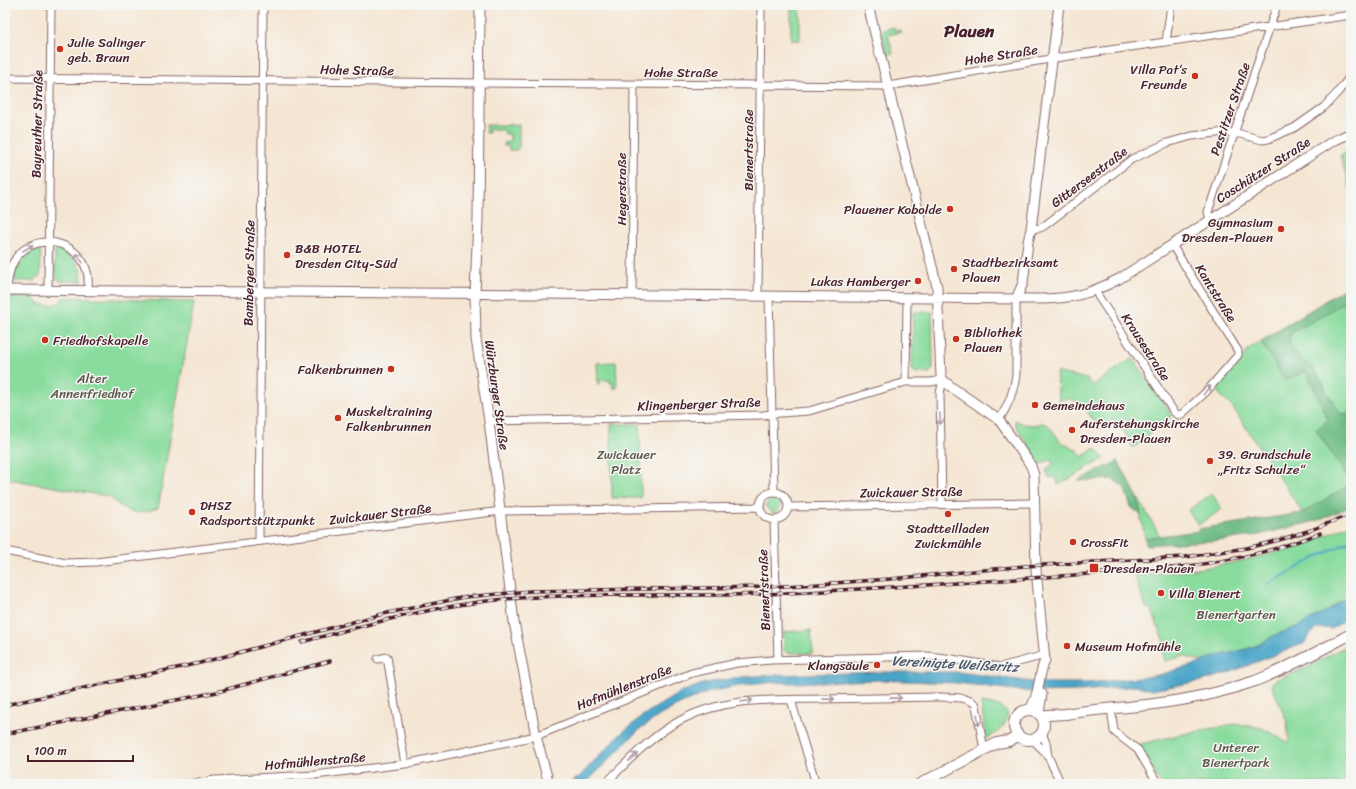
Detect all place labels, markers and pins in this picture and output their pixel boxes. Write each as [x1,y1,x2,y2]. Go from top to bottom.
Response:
place label: Julie Salinger geb. Braun [67,31,146,69]
marker: Julie Salinger geb. Braun [55,44,65,54]
place label: Villa Pat‘s Freunde [1130,58,1188,96]
marker: Villa Pat‘s Freunde [1190,71,1200,81]
place label: Plauener Kobolde [844,198,942,221]
marker: Plauener Kobolde [945,204,955,214]
place label: Gymnasium Dresden-Plauen [1182,211,1273,249]
marker: Gymnasium Dresden-Plauen [1276,224,1286,234]
place label: B&B HOTEL Dresden City-Süd [295,237,398,275]
marker: B&B HOTEL Dresden City-Süd [282,250,292,260]
place label: Stadtbezirksamt Plauen [962,251,1059,289]
marker: Stadtbezirksamt Plauen [949,264,959,274]
place label: Lukas Hamberger [811,270,911,293]
marker: Lukas Hamberger [913,276,923,286]
place label: Bibliothek Plauen [964,321,1022,359]
place label: Friedhofskapelle [53,329,148,352]
marker: Bibliothek Plauen [951,334,961,344]
marker: Friedhofskapelle [40,335,50,345]
place label: Falkenbrunnen [298,358,383,381]
marker: Falkenbrunnen [386,364,396,374]
place label: Gemeindehaus [1043,394,1125,417]
place label: Muskeltraining Falkenbrunnen [346,400,433,438]
marker: Gemeindehaus [1030,400,1040,410]
place label: Auferstehungskirche Dresden-Plauen [1079,412,1199,450]
marker: Muskeltraining Falkenbrunnen [333,413,343,423]
marker: Auferstehungskirche Dresden-Plauen [1067,425,1077,435]
place label: 39. Grundschule „Fritz Schulze“ [1217,443,1311,481]
marker: 39. Grundschule „Fritz Schulze“ [1205,456,1215,466]
place label: DHSZ Radsportstützpunkt [200,494,315,532]
marker: DHSZ Radsportstützpunkt [187,507,197,517]
marker: Stadtteilladen Zwickmühle [943,509,953,519]
place label: Stadtteilladen Zwickmühle [907,517,989,555]
place label: CrossFit [1081,531,1129,554]
marker: CrossFit [1068,537,1078,547]
place label: Dresden-Plauen [1103,557,1194,580]
marker: Dresden-Plauen [1088,562,1100,574]
place label: Villa Bienert [1169,582,1241,605]
marker: Villa Bienert [1156,588,1166,598]
place label: Museum Hofmühle [1075,635,1181,658]
marker: Museum Hofmühle [1062,641,1072,651]
place label: Klangsäule [808,654,869,677]
marker: Klangsäule [872,660,882,670]

